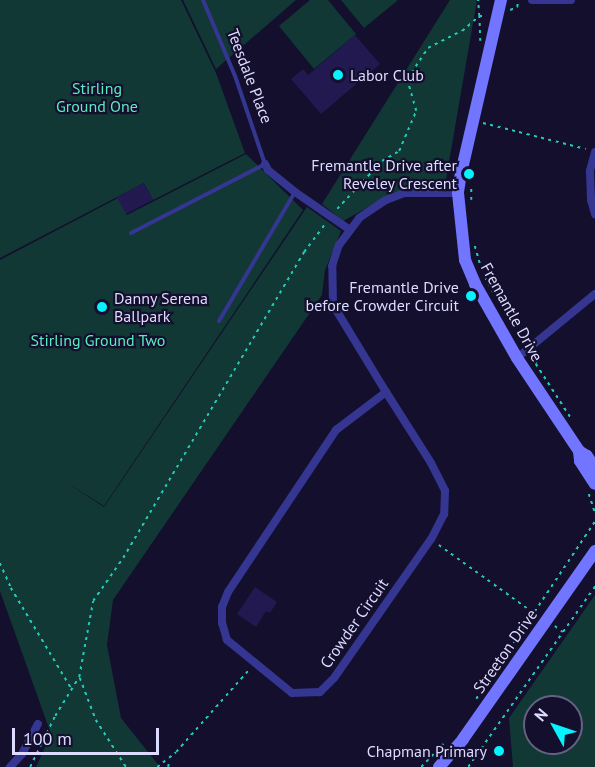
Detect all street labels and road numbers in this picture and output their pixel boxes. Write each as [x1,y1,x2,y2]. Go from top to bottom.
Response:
street label: Teesdale Place [223,26,277,126]
street label: Fremantle Drive [477,259,547,365]
street label: Crowder Circuit [316,574,392,672]
street label: Streeton Drive [469,605,541,697]

